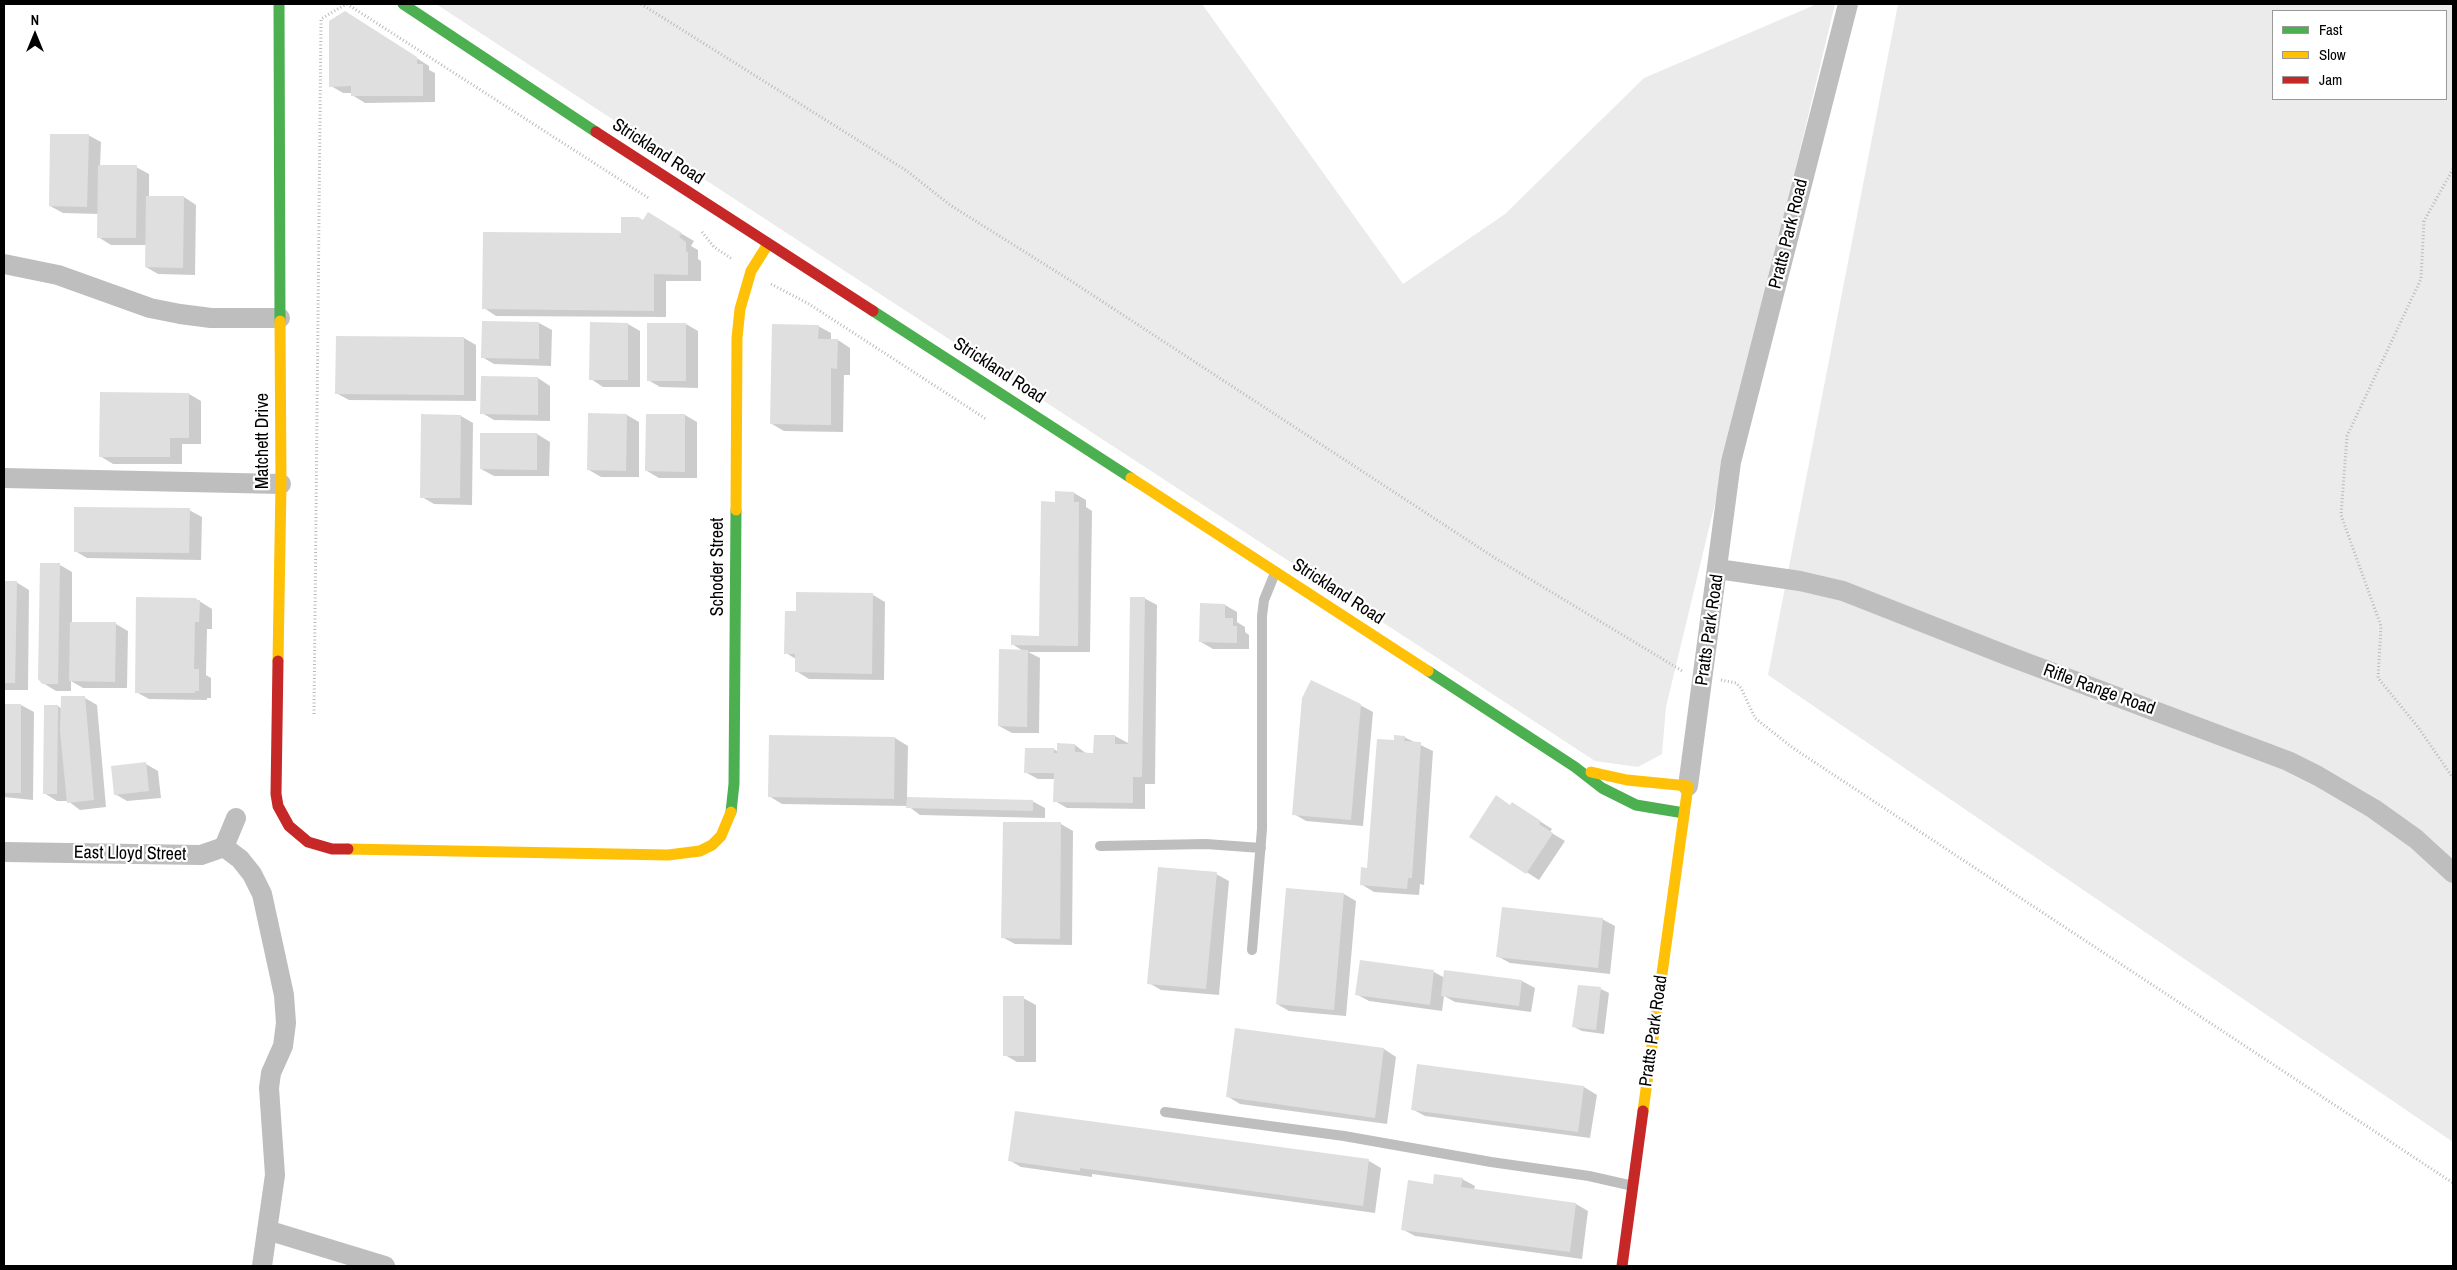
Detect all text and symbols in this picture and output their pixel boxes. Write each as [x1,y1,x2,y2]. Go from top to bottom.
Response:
north arrow [10,10,60,60]
legend [2272,10,2447,100]
text: N [31,11,39,29]
text: Fast [2319,19,2342,40]
text: Slow [2319,44,2346,65]
text: Jam [2319,69,2342,90]
street label: Strickland Road [608,114,708,190]
street label: Pratts Park Road [1765,177,1813,291]
street label: Strickland Road [949,333,1049,409]
street label: Matchett Drive [252,393,274,489]
street label: Schoder Street [707,518,729,616]
street label: Strickland Road [1288,554,1388,630]
street label: Pratts Park Road [1691,573,1729,687]
street label: Rifle Range Road [2040,660,2158,720]
street label: East Lloyd Street [74,842,186,866]
street label: Pratts Park Road [1635,974,1673,1088]

